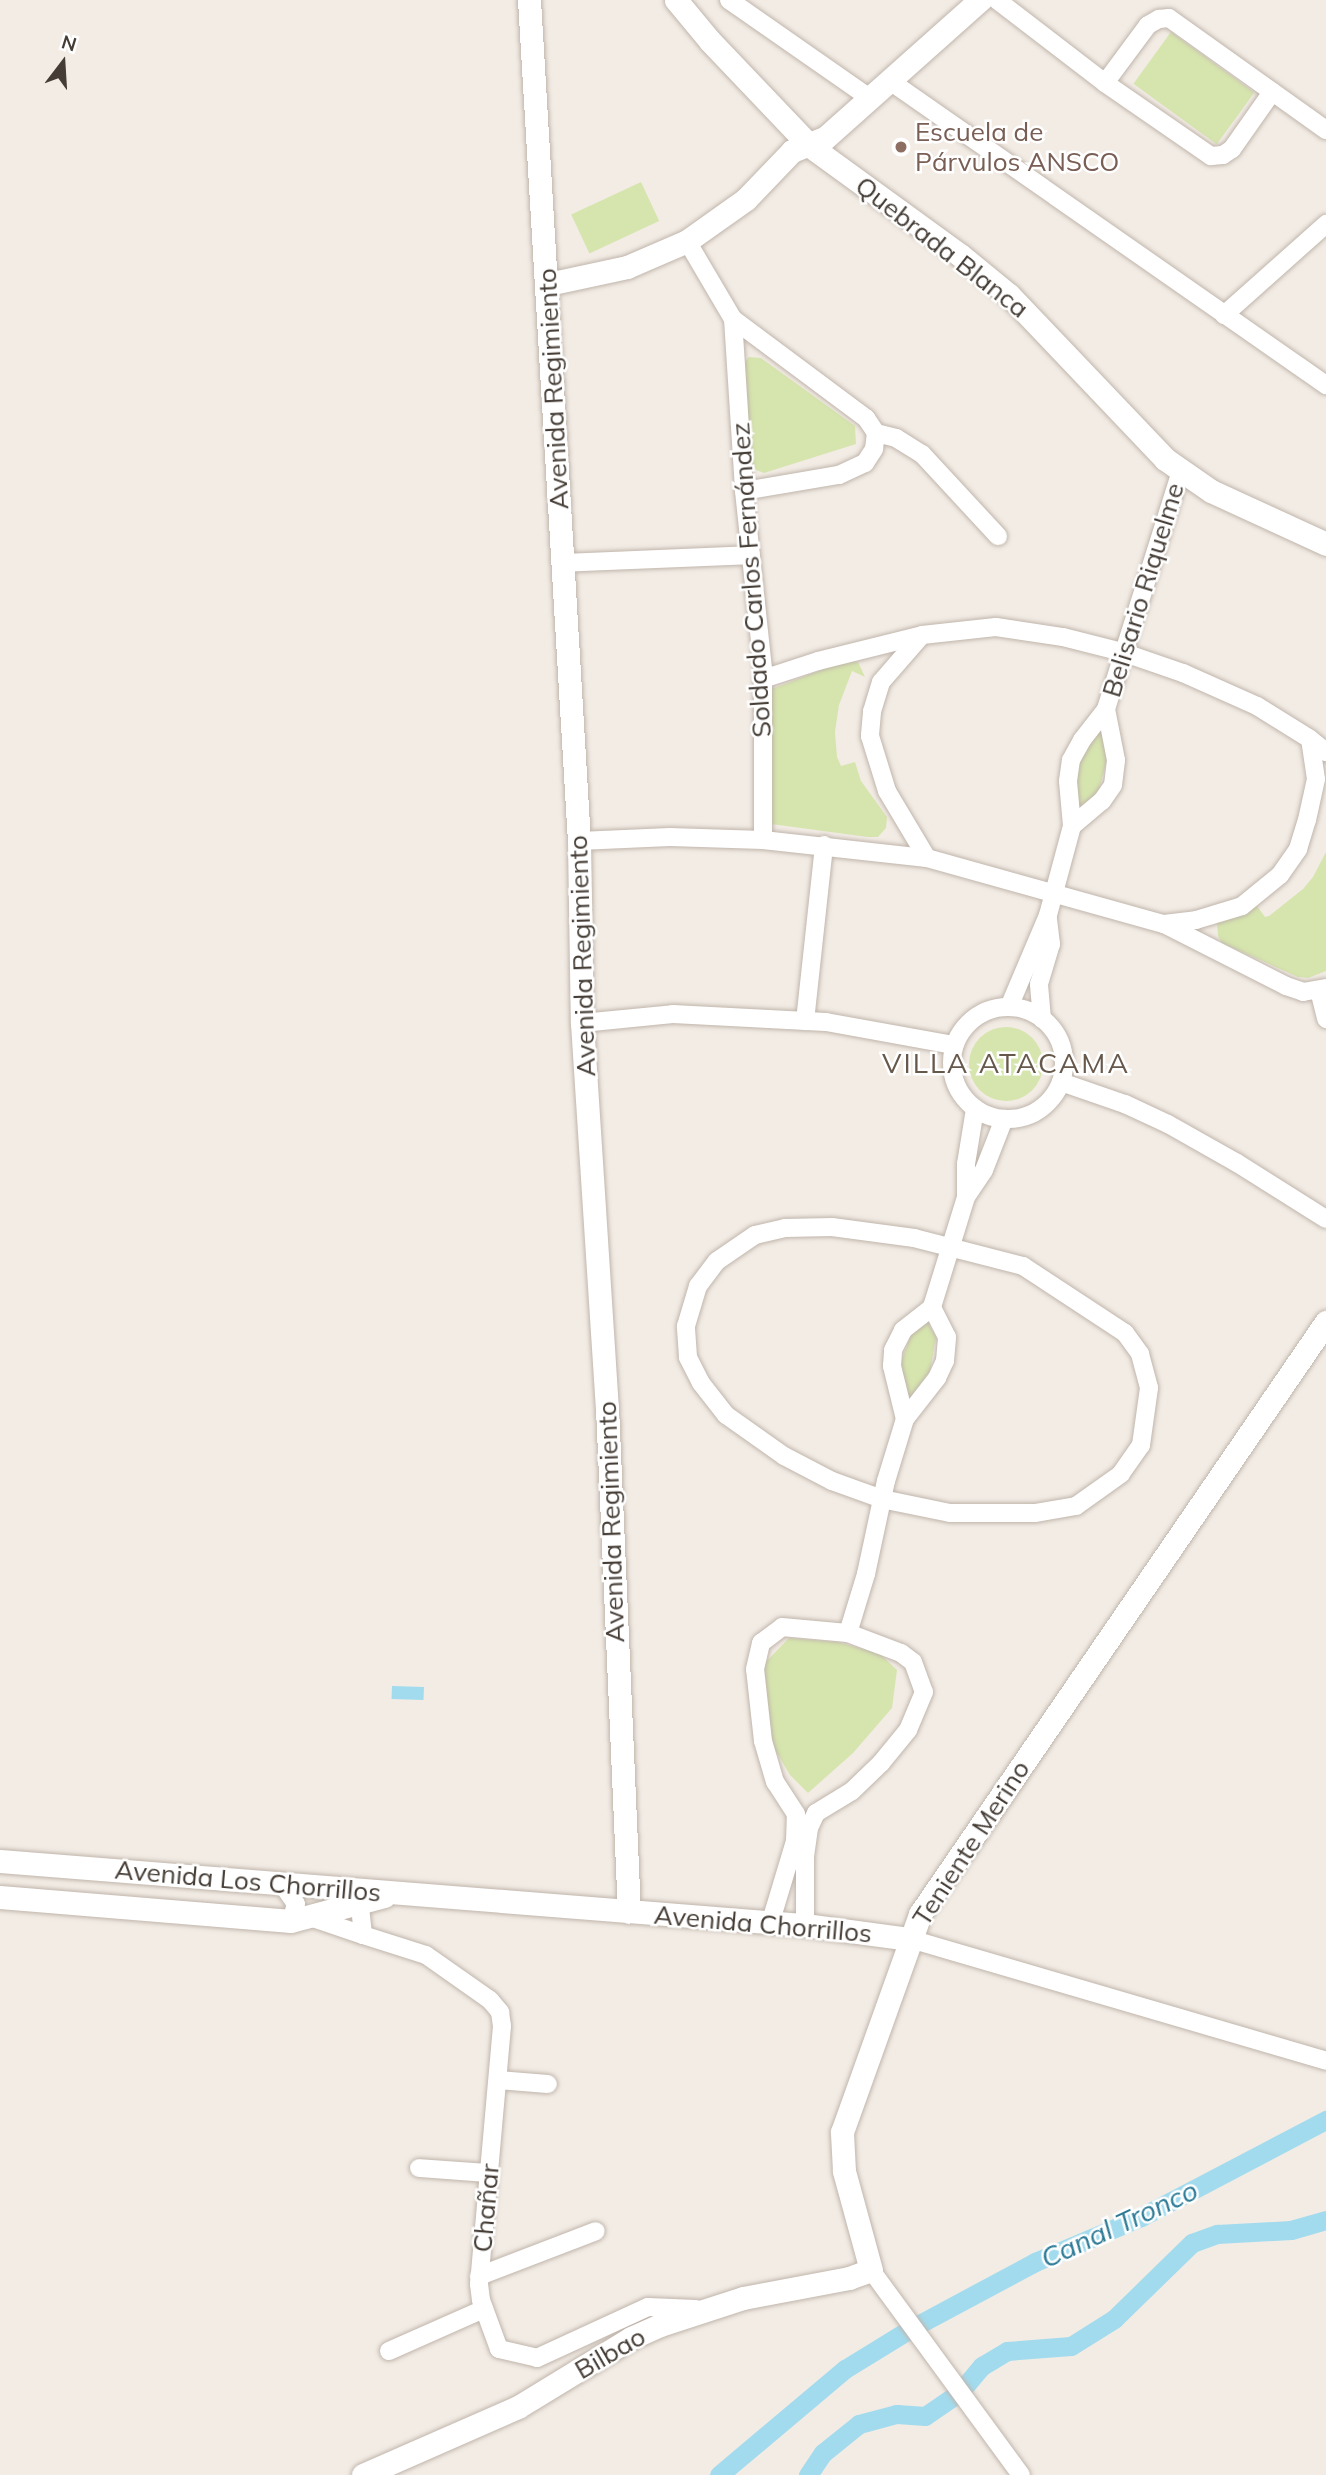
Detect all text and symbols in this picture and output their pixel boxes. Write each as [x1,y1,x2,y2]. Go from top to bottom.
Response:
north arrow [28,28,98,98]
text: N [59,29,80,56]
place label: Escuela de Párvulos ANSCO [915,116,1119,178]
marker: Escuela de Párvulos ANSCO [893,139,909,155]
street label: Quebrada Blanca [849,170,1035,324]
street label: Avenida Regimiento [531,268,575,510]
street label: Soldado Carlos Fernández [724,421,778,739]
street label: Belisario Riquelme [1096,479,1190,701]
street label: Avenida Regimiento [562,835,602,1077]
district label: VILLA ATACAMA [884,1046,1128,1080]
street label: Avenida Regimiento [591,1401,631,1643]
street label: Teniente Merino [906,1755,1036,1931]
street label: Avenida Los Chorrillos [114,1854,382,1908]
street label: Avenida Chorrillos [653,1899,873,1949]
street label: Chañar [467,2162,505,2254]
water label: Canal Tronco [1035,2173,1203,2275]
street label: Bilbao [569,2320,651,2386]

